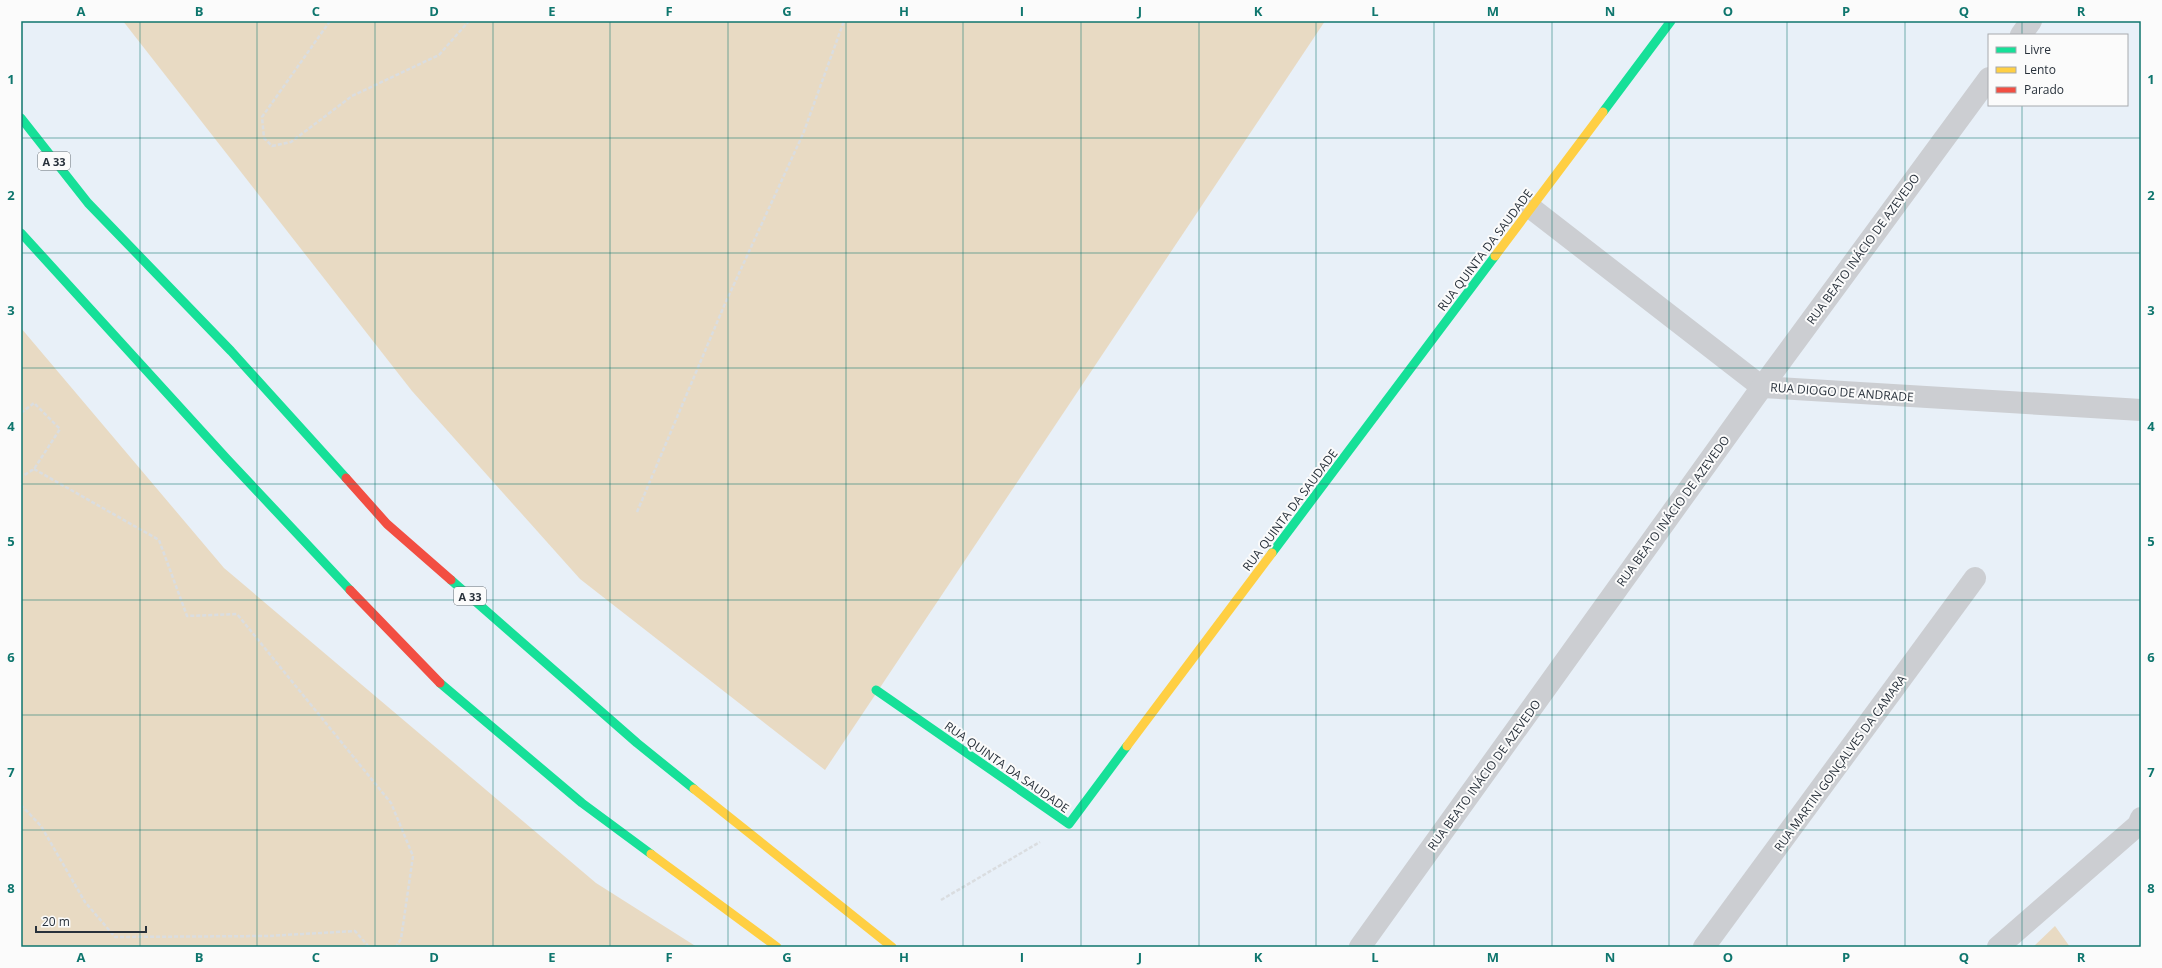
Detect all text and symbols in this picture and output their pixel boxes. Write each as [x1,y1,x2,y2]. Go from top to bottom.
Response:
text: A [77,2,86,20]
text: B [195,2,204,20]
text: C [312,2,320,20]
text: D [429,2,439,20]
text: E [548,2,556,20]
text: F [665,2,673,20]
text: G [782,2,792,20]
text: H [899,2,909,20]
text: I [1020,2,1024,20]
text: J [1137,2,1142,20]
text: K [1254,2,1263,20]
text: L [1371,2,1379,20]
text: M [1487,2,1499,20]
text: N [1605,2,1615,20]
text: O [1723,2,1733,20]
text: P [1842,2,1850,20]
text: Q [1959,2,1969,20]
text: R [2077,2,2086,20]
legend [1988,34,2128,106]
text: Livre [2024,41,2051,58]
text: Lento [2024,61,2056,78]
text: 1 [7,70,15,88]
text: 1 [2147,70,2155,88]
text: Parado [2024,81,2064,98]
road number: A 33 [38,152,70,170]
street label: RUA BEATO INÁCIO DE AZEVEDO [1802,170,1924,328]
text: 2 [7,186,15,204]
street label: RUA QUINTA DA SAUDADE [1433,186,1537,314]
text: 2 [2147,186,2155,204]
text: 3 [7,301,15,319]
text: 3 [2147,301,2155,319]
street label: RUA DIOGO DE ANDRADE [1770,379,1914,405]
text: 4 [7,417,15,435]
text: 4 [2147,417,2155,435]
street label: RUA BEATO INÁCIO DE AZEVEDO [1612,432,1734,590]
street label: RUA QUINTA DA SAUDADE [1238,446,1342,574]
text: 5 [7,532,15,550]
text: 5 [2147,532,2155,550]
road number: A 33 [454,587,486,605]
text: 6 [7,648,15,666]
text: 6 [2147,648,2155,666]
street label: RUA MARTIN GONÇALVES DA CAMARA [1770,671,1910,855]
street label: RUA BEATO INÁCIO DE AZEVEDO [1423,696,1545,854]
street label: RUA QUINTA DA SAUDADE [941,717,1073,817]
text: 7 [7,763,15,781]
text: 7 [2147,763,2155,781]
text: 8 [7,879,15,897]
text: 8 [2147,879,2155,897]
scale bar [36,908,146,934]
text: 20 m [42,913,70,930]
text: A [77,948,86,966]
text: B [195,948,204,966]
text: C [312,948,320,966]
text: D [429,948,439,966]
text: E [548,948,556,966]
text: F [665,948,673,966]
text: G [782,948,792,966]
text: H [899,948,909,966]
text: I [1020,948,1024,966]
text: J [1137,948,1142,966]
text: K [1254,948,1263,966]
text: L [1371,948,1379,966]
text: M [1487,948,1499,966]
text: N [1605,948,1615,966]
text: O [1723,948,1733,966]
text: P [1842,948,1850,966]
text: Q [1959,948,1969,966]
text: R [2077,948,2086,966]

